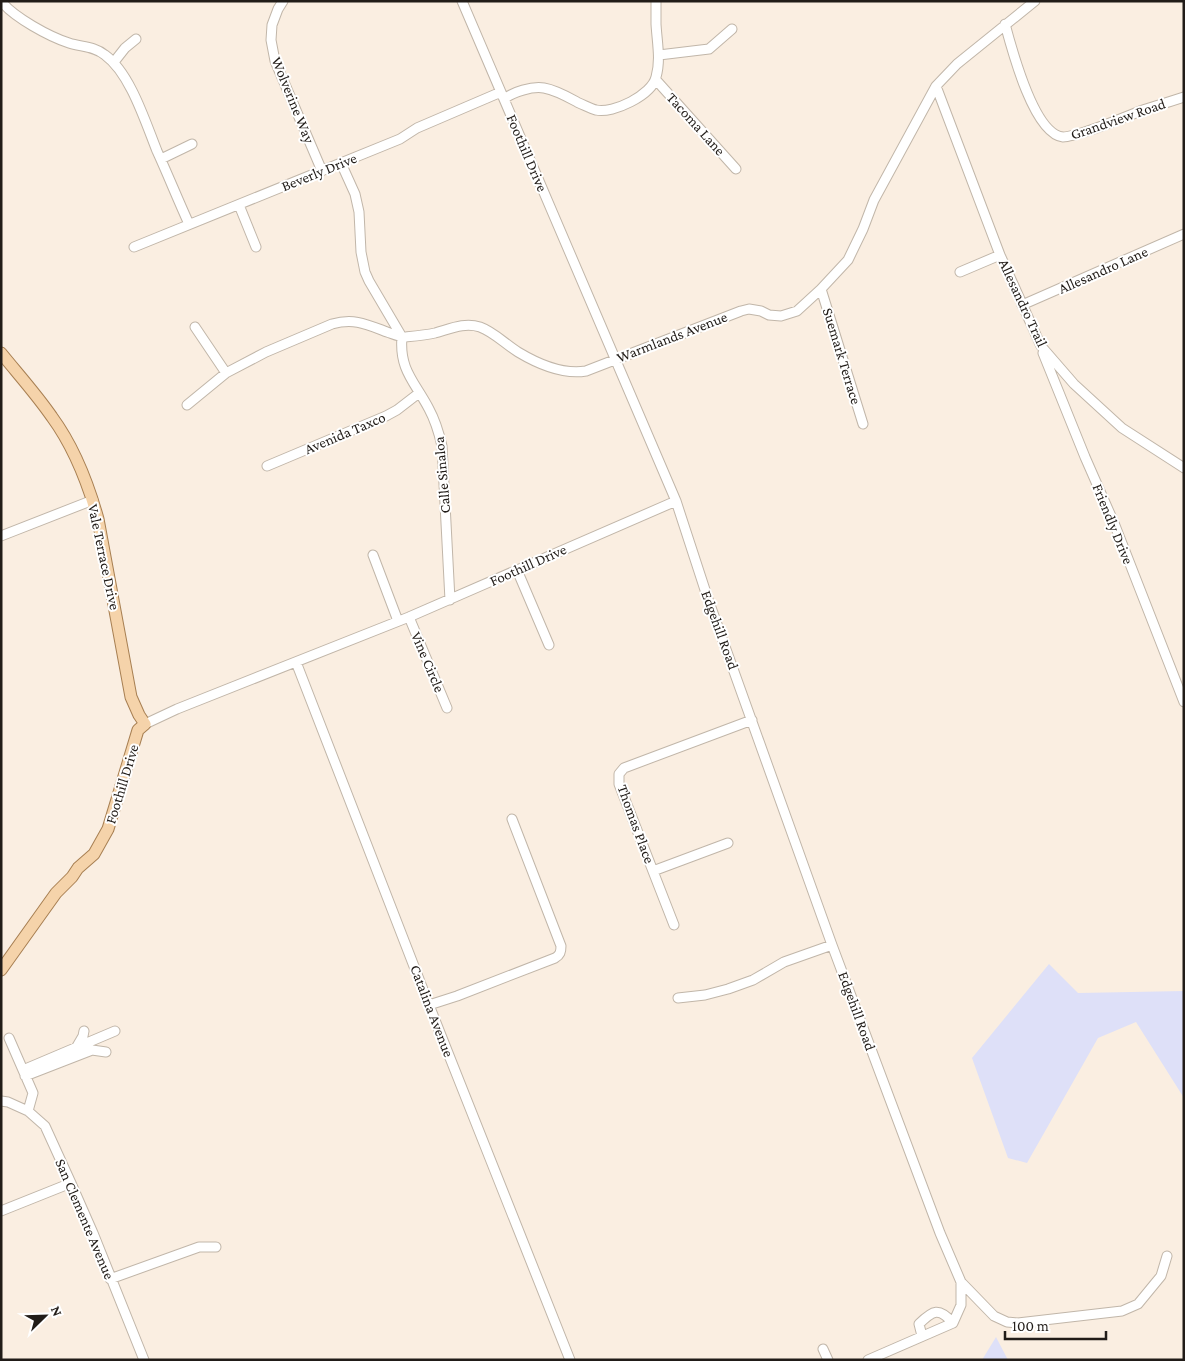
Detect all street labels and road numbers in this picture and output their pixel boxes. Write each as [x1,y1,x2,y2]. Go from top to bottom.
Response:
street label: Wolverine Way [268,55,318,146]
street label: Tacoma Lane [664,89,729,159]
street label: Grandview Road [1069,95,1168,143]
street label: Foothill Drive [504,112,551,194]
street label: Beverly Drive [279,150,360,195]
street label: Allesandro Lane [1056,243,1151,297]
street label: Allesandro Trail [996,257,1050,350]
street label: Suemark Terrace [820,306,864,407]
street label: Warmlands Avenue [614,308,730,365]
street label: Avenida Taxco [302,409,388,457]
street label: Calle Sinaloa [431,436,453,514]
street label: Friendly Drive [1089,481,1137,567]
street label: Vale Terrace Drive [85,503,123,612]
street label: Foothill Drive [487,541,569,589]
street label: Edgehill Road [697,588,742,672]
street label: Vine Circle [408,629,448,695]
street label: Foothill Drive [102,742,142,826]
street label: Thomas Place [614,782,658,866]
street label: Catalina Avenue [407,963,457,1060]
street label: Edgehill Road [834,969,879,1053]
street label: San Clemente Avenue [52,1156,118,1282]

